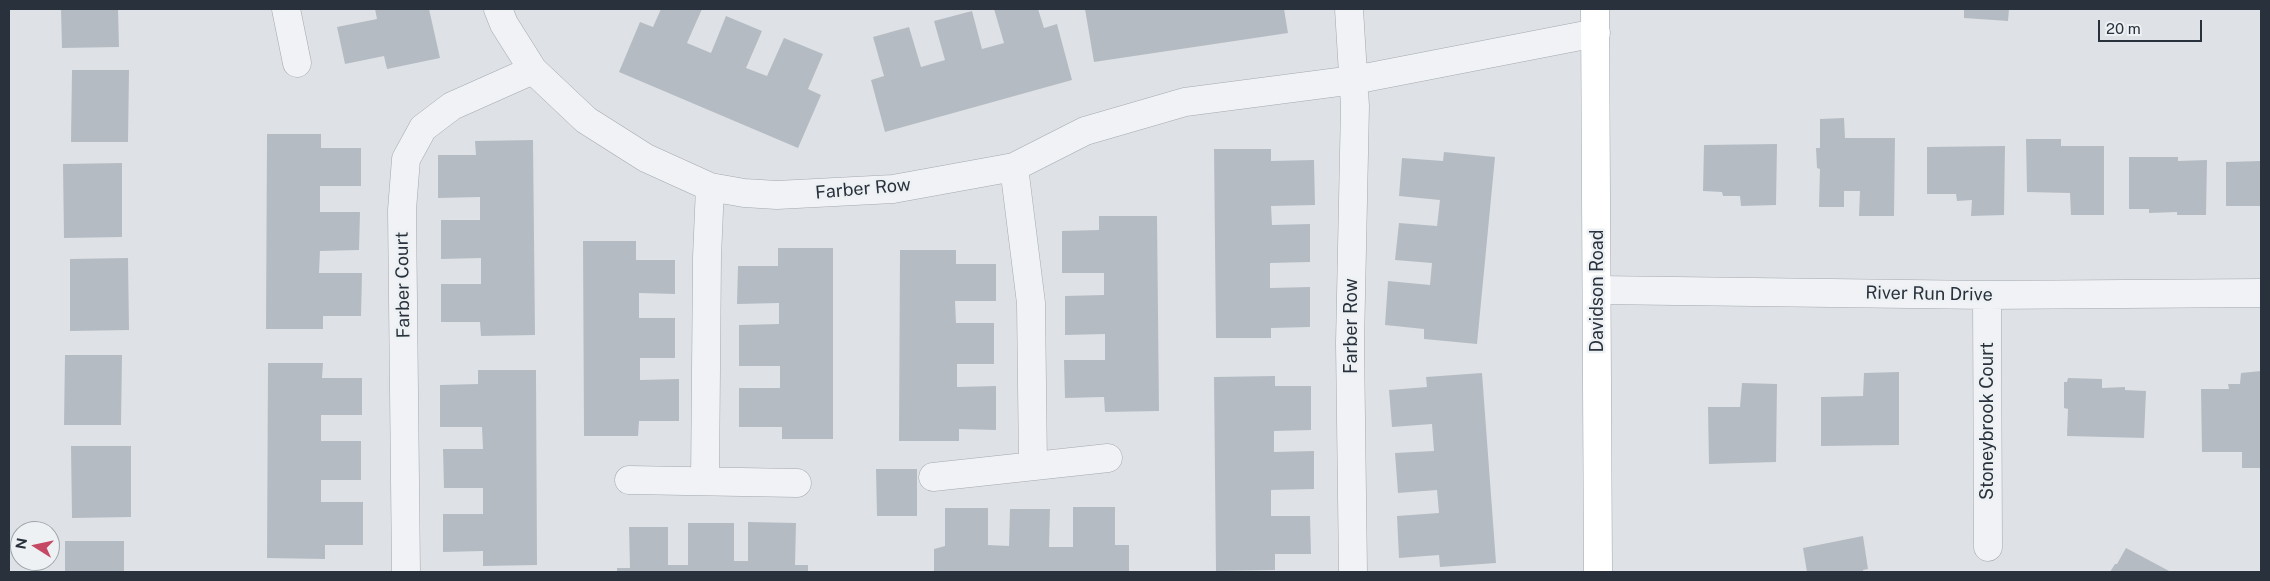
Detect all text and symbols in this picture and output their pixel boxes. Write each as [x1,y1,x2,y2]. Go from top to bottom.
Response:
scale bar [2100,10,2204,42]
text: 20 m [2106,20,2141,37]
street label: Farber Row [814,174,912,204]
street label: Davidson Road [1586,229,1608,353]
street label: Farber Court [391,231,415,339]
street label: Farber Row [1340,278,1362,374]
street label: River Run Drive [1865,282,1993,306]
street label: Stoneybrook Court [1976,342,1998,500]
north arrow [10,521,60,571]
text: N [12,537,30,550]

